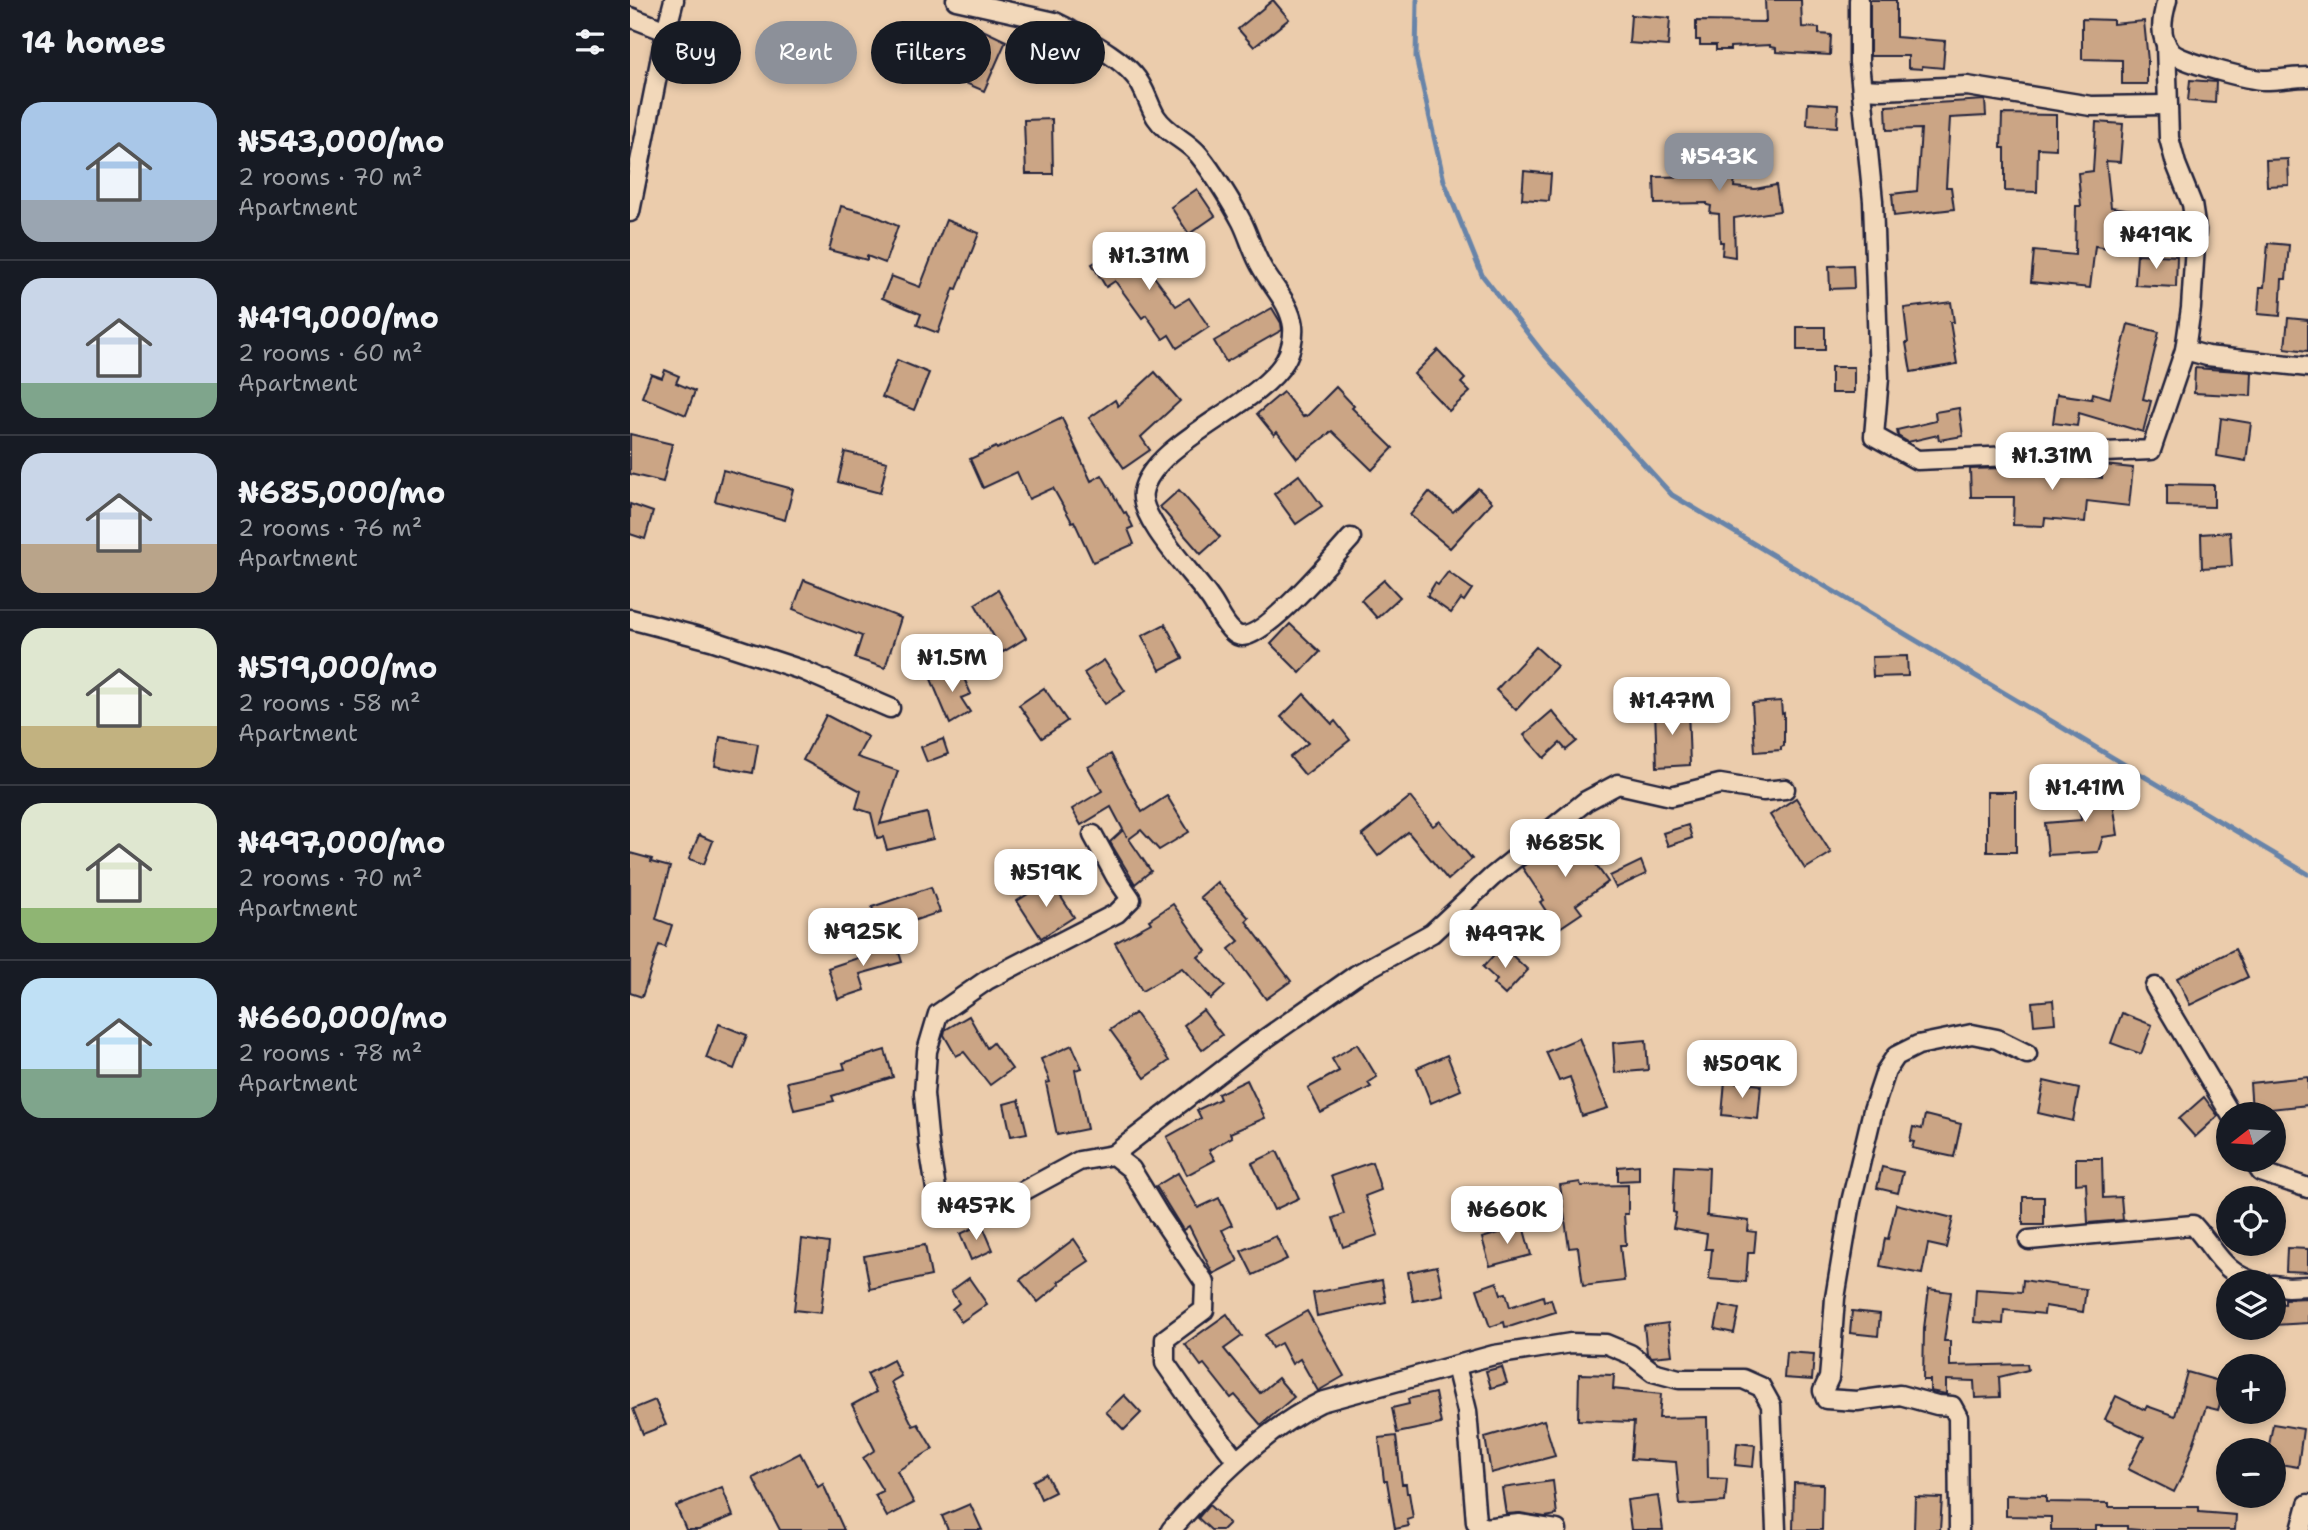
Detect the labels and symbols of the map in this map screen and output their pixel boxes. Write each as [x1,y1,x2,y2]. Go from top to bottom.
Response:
pin: ₦543K [1670,134,1768,193]
pin: ₦419K [2107,212,2205,271]
pin: ₦1.31M [1092,232,1206,292]
pin: ₦1.31M [1995,433,2109,492]
pin: ₦1.5M [903,634,1001,694]
pin: ₦1.47M [1615,678,1729,737]
pin: ₦1.41M [2028,764,2142,824]
pin: ₦685K [1516,820,1614,879]
pin: ₦519K [997,850,1095,909]
pin: ₦925K [814,908,912,968]
pin: ₦497K [1456,911,1554,970]
pin: ₦509K [1693,1040,1791,1100]
north arrow [2216,1102,2286,1172]
pin: ₦457K [927,1182,1025,1242]
pin: ₦660K [1458,1186,1556,1246]

